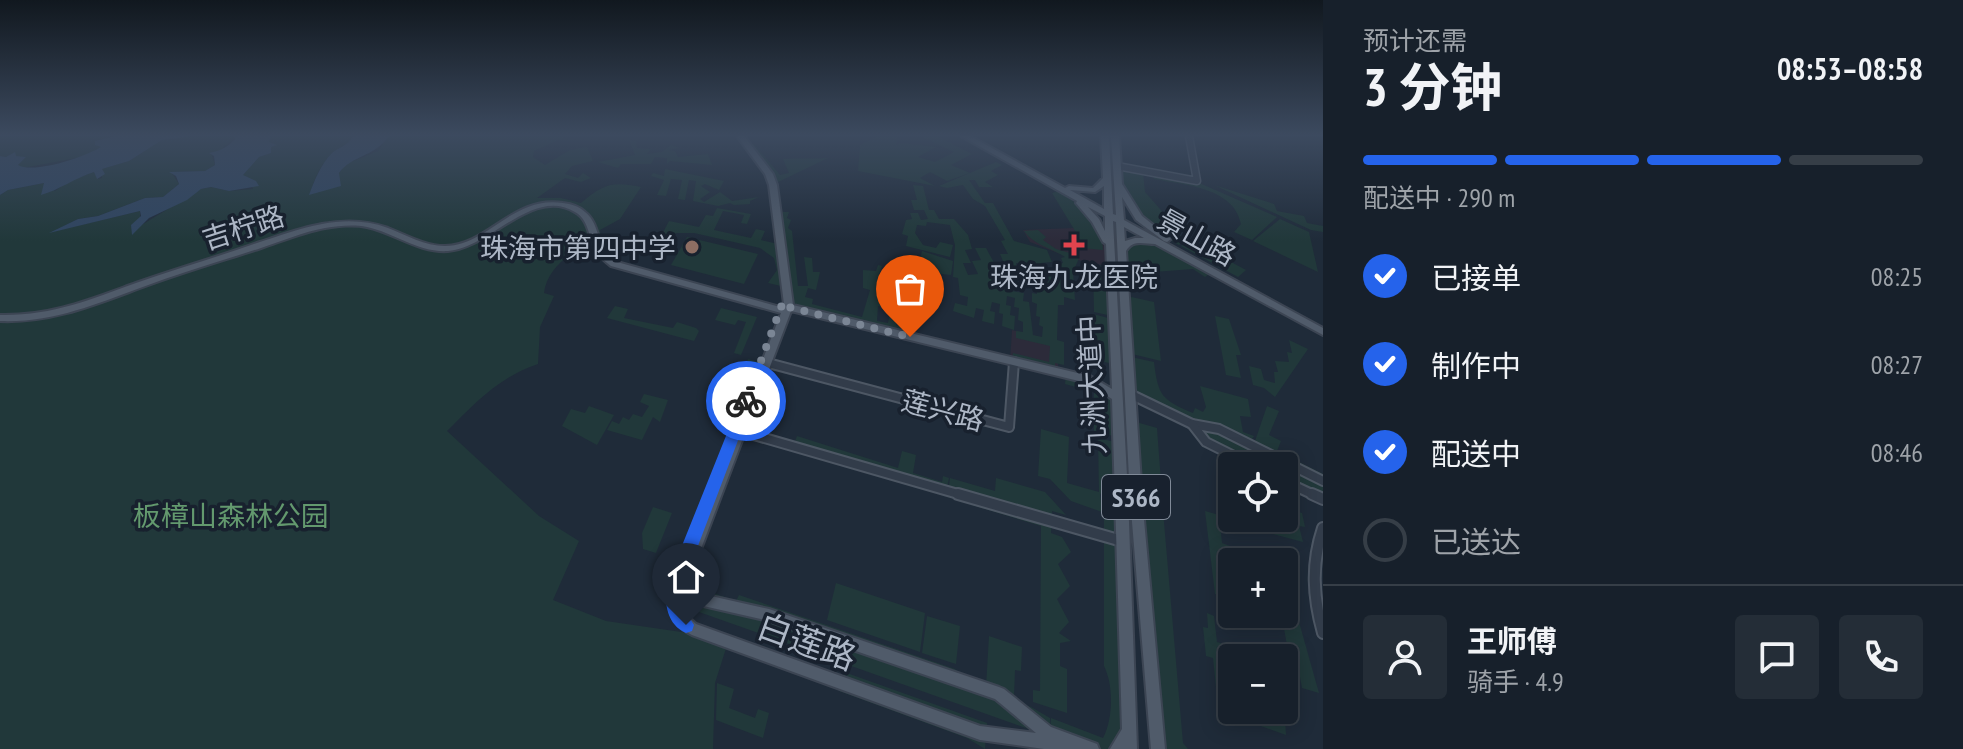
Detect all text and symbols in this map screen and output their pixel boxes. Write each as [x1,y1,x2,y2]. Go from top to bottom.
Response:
text: 预计还需 [1363,24,1467,57]
text: 08:53–08:58 [1777,49,1923,88]
text: 3 分钟 [1363,53,1503,120]
text: 配送中 · 290 m [1363,181,1515,214]
street label: 吉柠路 [197,196,289,258]
street label: 景山路 [1151,200,1243,274]
place label: 珠海市第四中学 [480,229,676,266]
marker: 珠海九龙医院 [1063,234,1085,256]
marker: 珠海市第四中学 [683,238,701,256]
icon: check [1363,254,1407,298]
pin [876,255,944,337]
place label: 珠海九龙医院 [990,258,1158,295]
text: 已接单 [1431,258,1521,297]
text: 08:25 [1871,260,1923,293]
icon: bag [888,267,932,311]
street label: 九洲大道中 [1069,314,1113,456]
icon: check [1363,342,1407,386]
text: 制作中 [1431,346,1521,385]
text: 08:27 [1871,348,1923,381]
courier [706,361,786,441]
icon: bike [724,379,768,423]
street label: 莲兴路 [898,381,988,439]
icon: check [1363,430,1407,474]
text: 配送中 [1431,434,1521,473]
text: 08:46 [1871,436,1923,469]
map controls [1218,452,1298,724]
button: locate [1218,452,1298,532]
road number: S366 [1102,475,1170,519]
park label: 板樟山森林公园 [133,497,329,534]
text: 已送达 [1431,522,1521,561]
pin [652,543,720,625]
button: + [1218,548,1298,628]
icon: home [664,555,708,599]
street label: 白莲路 [752,603,862,679]
button: person [1363,615,1447,699]
button: chat [1735,615,1819,699]
button: phone [1839,615,1923,699]
text: 王师傅 [1467,621,1557,660]
button: − [1218,644,1298,724]
text: 骑手 · 4.9 [1467,665,1564,698]

